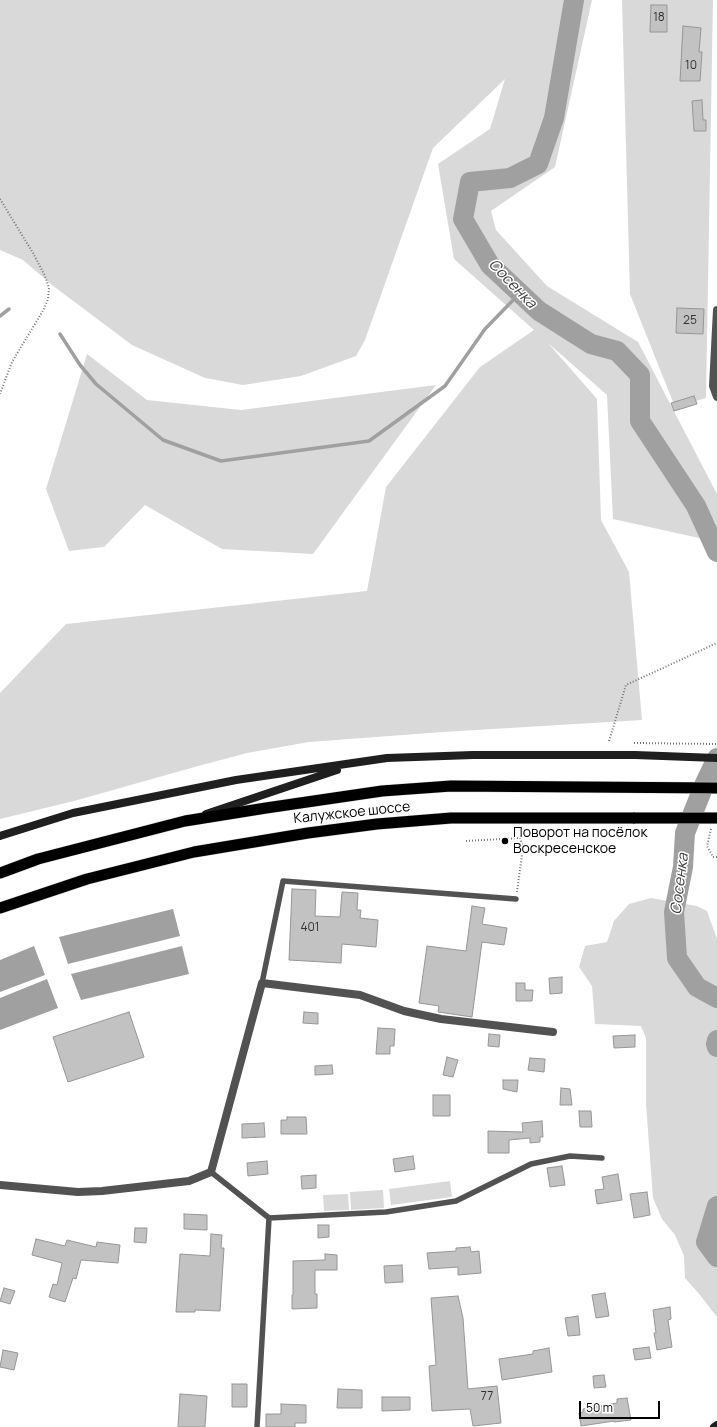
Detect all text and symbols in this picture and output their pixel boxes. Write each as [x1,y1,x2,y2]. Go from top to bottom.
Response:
house number: 18 [653,11,665,25]
house number: 10 [685,59,697,73]
water label: Сосенка [484,256,540,312]
house number: 25 [683,314,697,328]
street label: Калужское шоссе [293,799,411,827]
place label: Поворот на посёлок Воскресенское [513,825,647,858]
marker: Поворот на посёлок Воскресенское [500,836,510,846]
water label: Сосенка [667,852,693,916]
house number: 401 [300,921,320,935]
house number: 77 [481,1390,493,1404]
scale bar [581,1393,662,1419]
text: 50 m [586,1399,613,1416]

